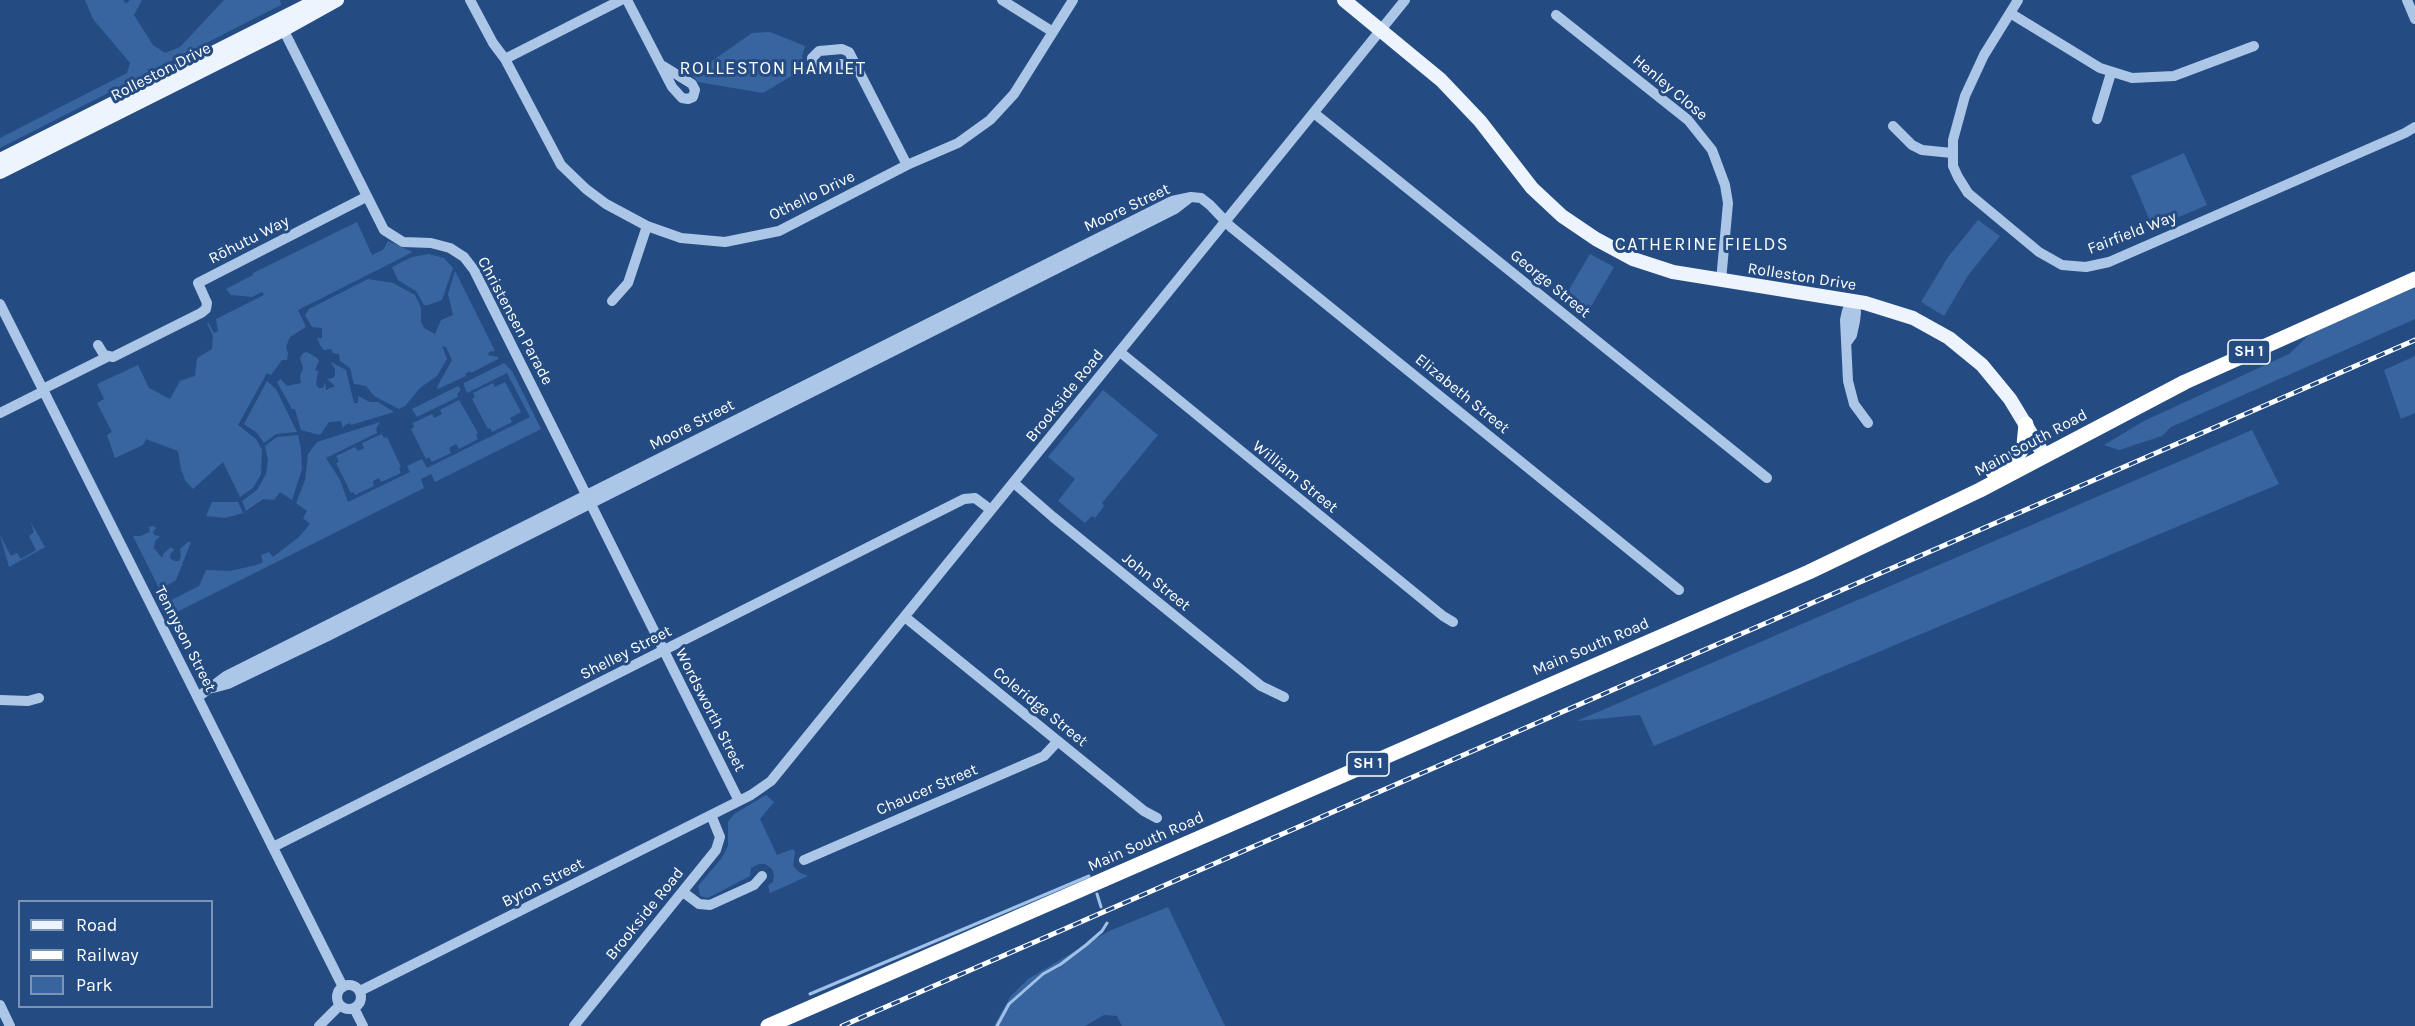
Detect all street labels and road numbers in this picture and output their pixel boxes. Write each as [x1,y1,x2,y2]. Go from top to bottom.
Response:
street label: Rolleston Drive [108,39,214,105]
street label: Henley Close [1629,51,1711,125]
street label: Othello Drive [766,167,858,225]
street label: Moore Street [1081,180,1173,236]
street label: Fairfield Way [2085,207,2179,259]
street label: Rōhutu Way [206,212,292,268]
street label: George Street [1506,246,1594,322]
street label: Christensen Parade [473,254,557,388]
street label: Rolleston Drive [1746,259,1858,295]
road number: SH 1 [2228,340,2270,364]
street label: Brookside Road [1022,346,1108,446]
street label: Elizabeth Street [1411,350,1513,438]
street label: Moore Street [646,395,738,455]
street label: Main South Road [1971,405,2091,481]
street label: William Street [1248,437,1342,517]
street label: John Street [1118,549,1194,615]
street label: Tennyson Street [150,583,220,695]
street label: Main South Road [1530,614,1652,680]
street label: Shelley Street [577,622,675,684]
street label: Wordsworth Street [671,645,749,775]
street label: Coleridge Street [989,663,1091,751]
road number: SH 1 [1347,752,1389,776]
street label: Chaucer Street [874,760,980,820]
street label: Main South Road [1085,808,1207,876]
street label: Byron Street [499,854,587,912]
street label: Brookside Road [602,864,688,964]

